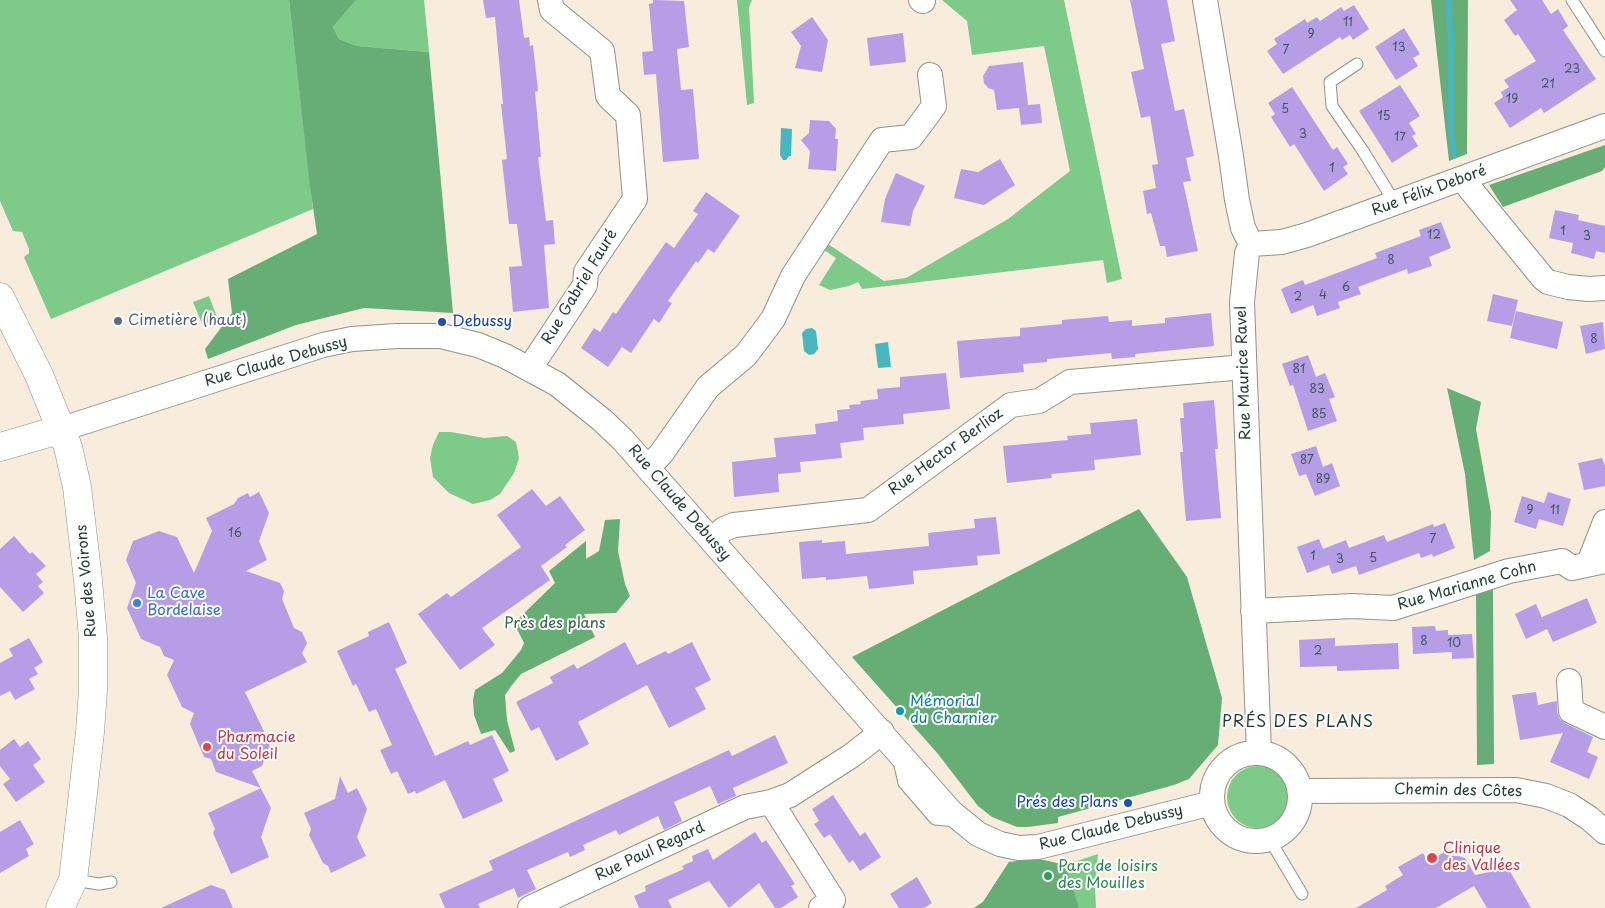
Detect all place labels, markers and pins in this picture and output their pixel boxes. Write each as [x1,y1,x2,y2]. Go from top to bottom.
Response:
place label: Cimetière (haut) [128,312,247,330]
place label: Debussy [452,313,512,331]
marker: Cimetière (haut) [112,315,124,327]
marker: Debussy [436,316,448,328]
place label: La Cave Bordelaise [147,585,221,620]
marker: La Cave Bordelaise [131,597,143,609]
place label: Mémorial du Charnier [910,693,997,728]
marker: Mémorial du Charnier [894,705,906,717]
place label: Pharmacie du Soleil [217,729,296,764]
marker: Pharmacie du Soleil [201,741,213,753]
place label: Prés des Plans [1017,794,1118,812]
marker: Prés des Plans [1122,797,1134,809]
place label: Clinique des Vallées [1443,840,1520,875]
marker: Clinique des Vallées [1425,851,1439,865]
place label: Parc de loisirs des Mouilles [1058,858,1158,893]
marker: Parc de loisirs des Mouilles [1042,870,1054,882]

